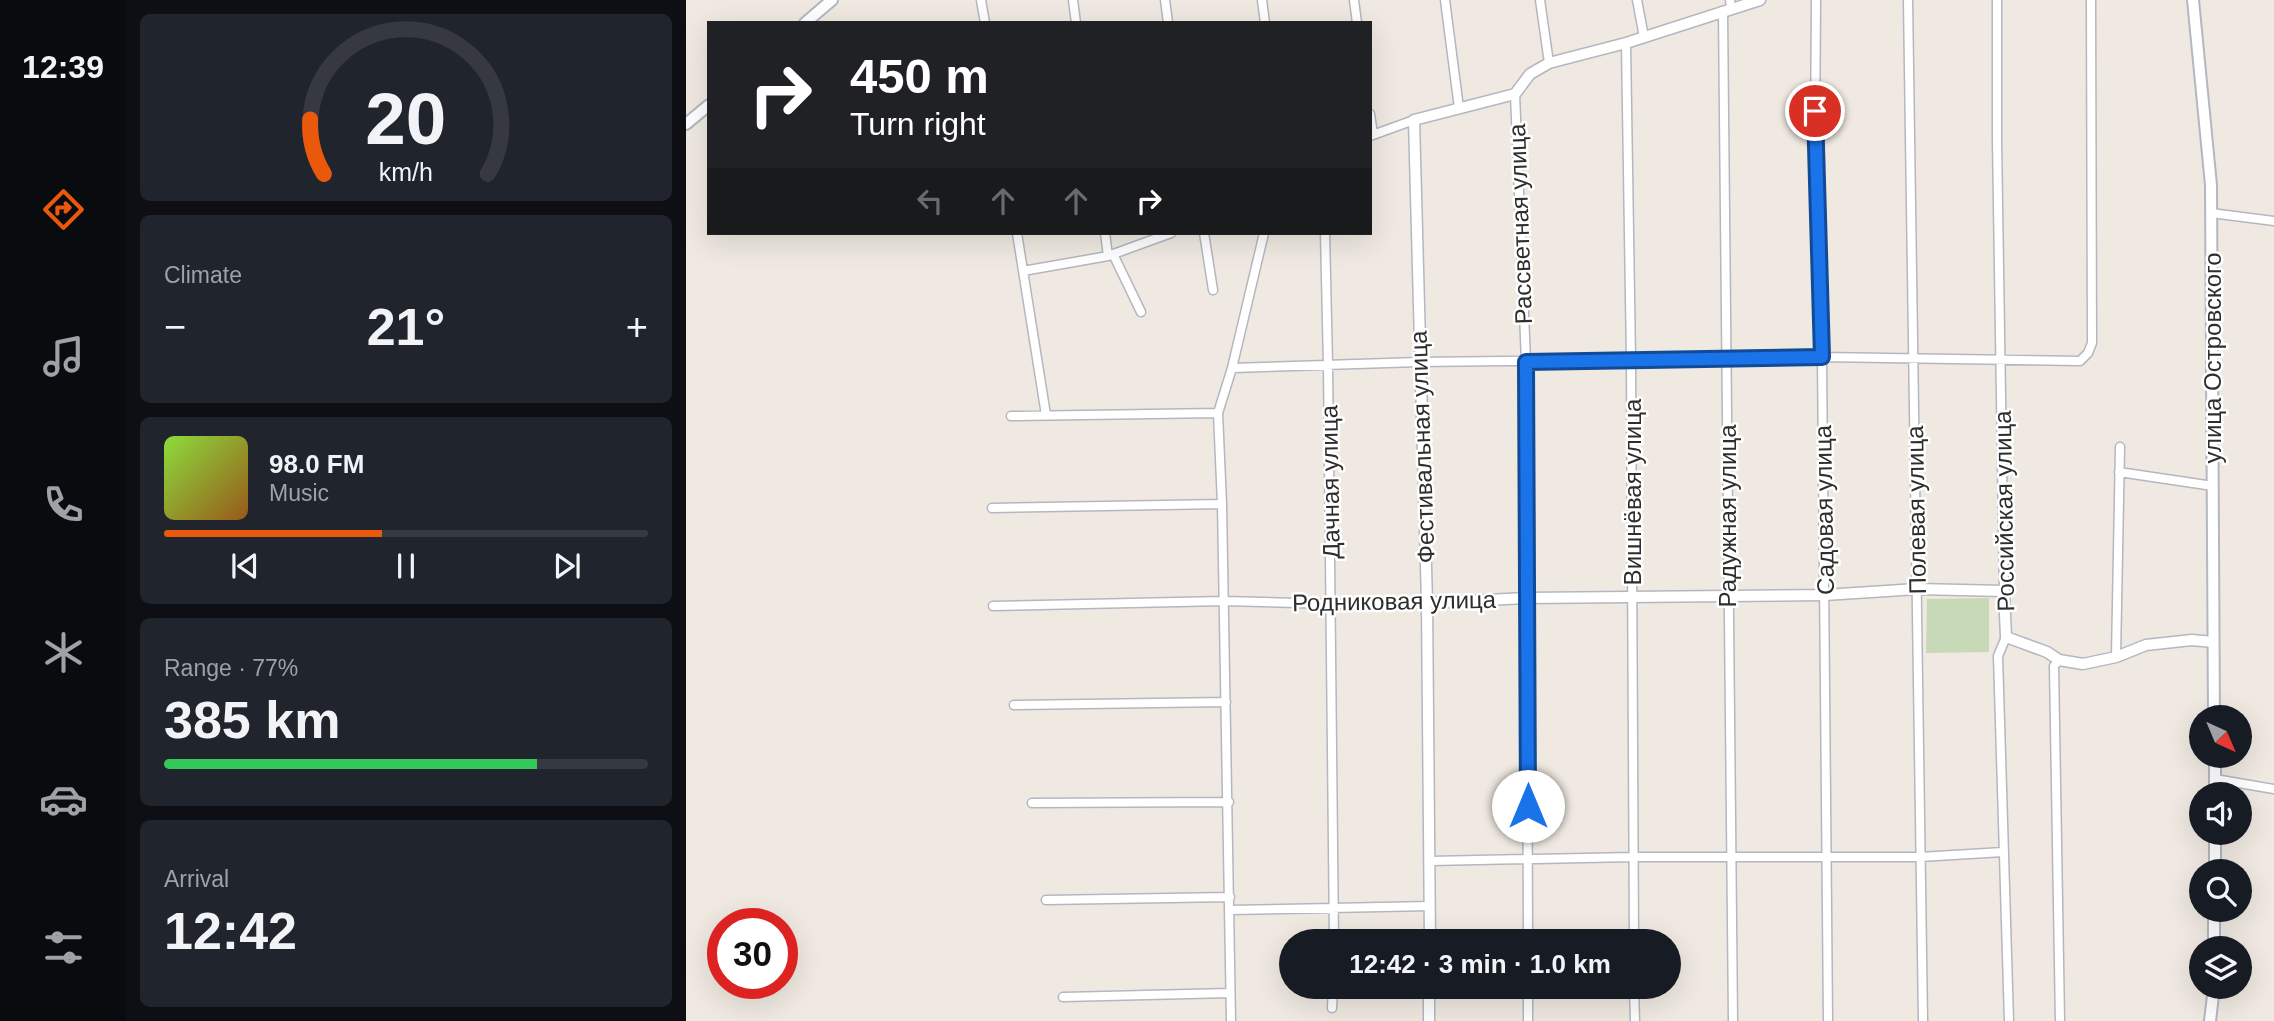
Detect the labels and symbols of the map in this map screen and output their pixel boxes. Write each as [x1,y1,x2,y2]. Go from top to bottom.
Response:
pin [1785,81,1845,141]
street label: Рассветная улица [1503,123,1537,325]
street label: улица Островского [2199,252,2226,464]
street label: Фестивальная улица [1404,330,1440,564]
street label: Вишнёвая улица [1619,398,1646,585]
street label: Дачная улица [1315,404,1345,559]
street label: Российская улица [1989,410,2019,612]
street label: Радужная улица [1714,424,1741,608]
street label: Садовая улица [1809,424,1839,595]
street label: Полевая улица [1901,425,1931,595]
street label: Родниковая улица [1292,586,1497,616]
north arrow [2189,705,2252,768]
position arrow [1491,769,1565,843]
speed limit sign: 30 [707,908,798,999]

